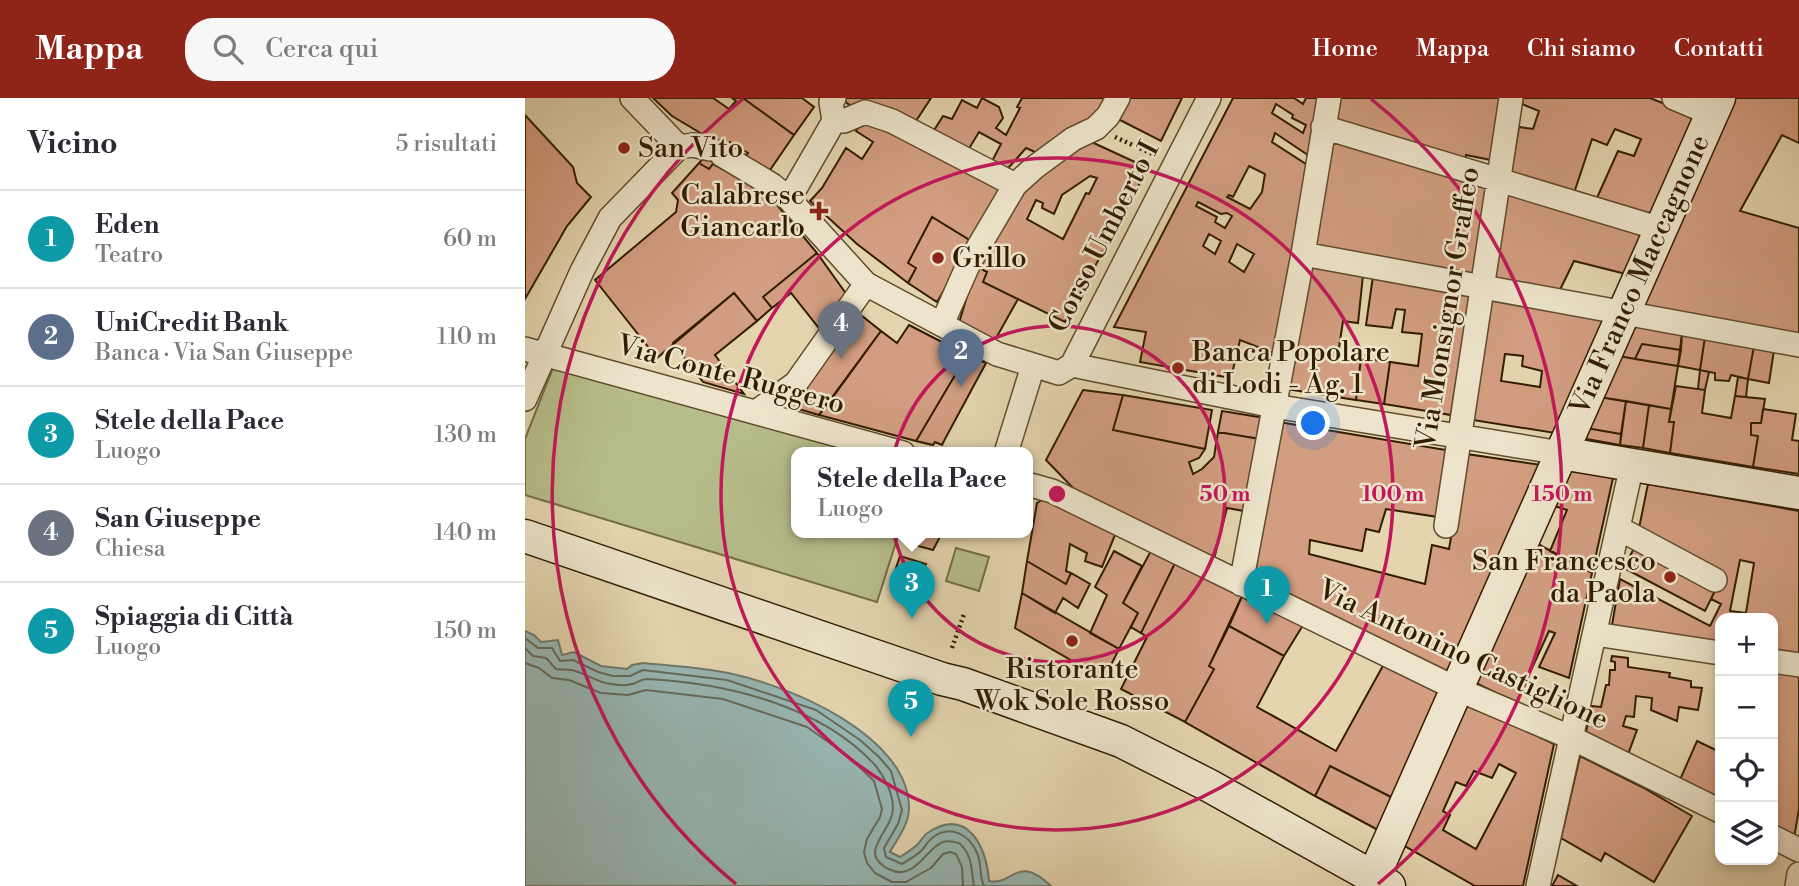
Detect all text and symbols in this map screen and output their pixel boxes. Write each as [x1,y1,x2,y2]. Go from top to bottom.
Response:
search box [185,18,675,81]
text: Mappa [35,29,143,70]
icon: search [209,30,247,68]
text: Cerca qui [265,33,378,65]
text: Home [1312,34,1378,64]
text: Mappa [1416,34,1489,64]
text: Chi siamo [1527,34,1636,64]
text: Contatti [1674,34,1764,64]
text: Vicino [28,125,118,163]
street label: Via Franco Maccagnone [1562,129,1718,422]
text: 5 risultati [396,130,497,158]
place label: San Vito [638,131,743,166]
street label: Corso Umberto I [1041,135,1167,339]
marker: San Vito [616,140,632,156]
street label: Via Monsignor Graffeo [1408,164,1488,453]
place label: Calabrese Giancarlo [680,178,805,245]
marker: Calabrese Giancarlo [811,203,827,219]
text: Eden [95,209,159,241]
text: 1 [45,225,57,253]
text: 60 m [443,225,497,253]
text: Teatro [95,241,163,269]
place label: Grillo [952,241,1027,276]
marker: Grillo [930,250,946,266]
pin: 4 [818,301,864,359]
text: UniCredit Bank [95,307,288,339]
text: 2 [44,323,58,351]
text: 110 m [437,323,497,351]
street label: Via Conte Ruggero [612,327,849,422]
pin: 2 [938,329,984,387]
place label: Banca Popolare di Lodi - Ag. 1 [1191,335,1390,402]
text: Banca · Via San Giuseppe [95,339,353,367]
marker: Banca Popolare di Lodi - Ag. 1 [1170,360,1186,376]
text: Stele della Pace [95,405,284,437]
your location [1296,406,1330,440]
text: 3 [44,421,58,449]
text: 130 m [434,421,497,449]
text: Luogo [95,437,161,465]
popup [791,447,1033,538]
text: Stele della Pace [817,463,1007,495]
centre of rings [1045,482,1069,506]
text: 50 m [1200,482,1250,508]
text: 100 m [1362,482,1424,508]
text: 150 m [1532,482,1592,508]
text: Luogo [817,495,883,523]
text: San Giuseppe [95,503,261,535]
text: 4 [43,519,59,547]
text: 140 m [434,519,497,547]
text: Chiesa [95,535,165,563]
place label: San Francesco da Paola [1472,544,1657,611]
pin: 3 [889,561,935,619]
pin: 1 [1244,566,1290,624]
marker: San Francesco da Paola [1662,569,1678,585]
street label: Via Antonino Castiglione [1311,572,1614,738]
text: Spiaggia di Città [95,601,293,633]
map controls [1715,613,1778,865]
button: + [1715,613,1778,676]
text: 5 [44,617,58,645]
text: 150 m [434,617,497,645]
text: Luogo [95,633,161,661]
marker: Ristorante Wok Sole Rosso [1064,633,1080,649]
place label: Ristorante Wok Sole Rosso [974,652,1169,719]
button: − [1715,676,1778,739]
pin: 5 [888,679,934,737]
button: locate [1715,739,1778,802]
button: layers [1715,802,1778,865]

